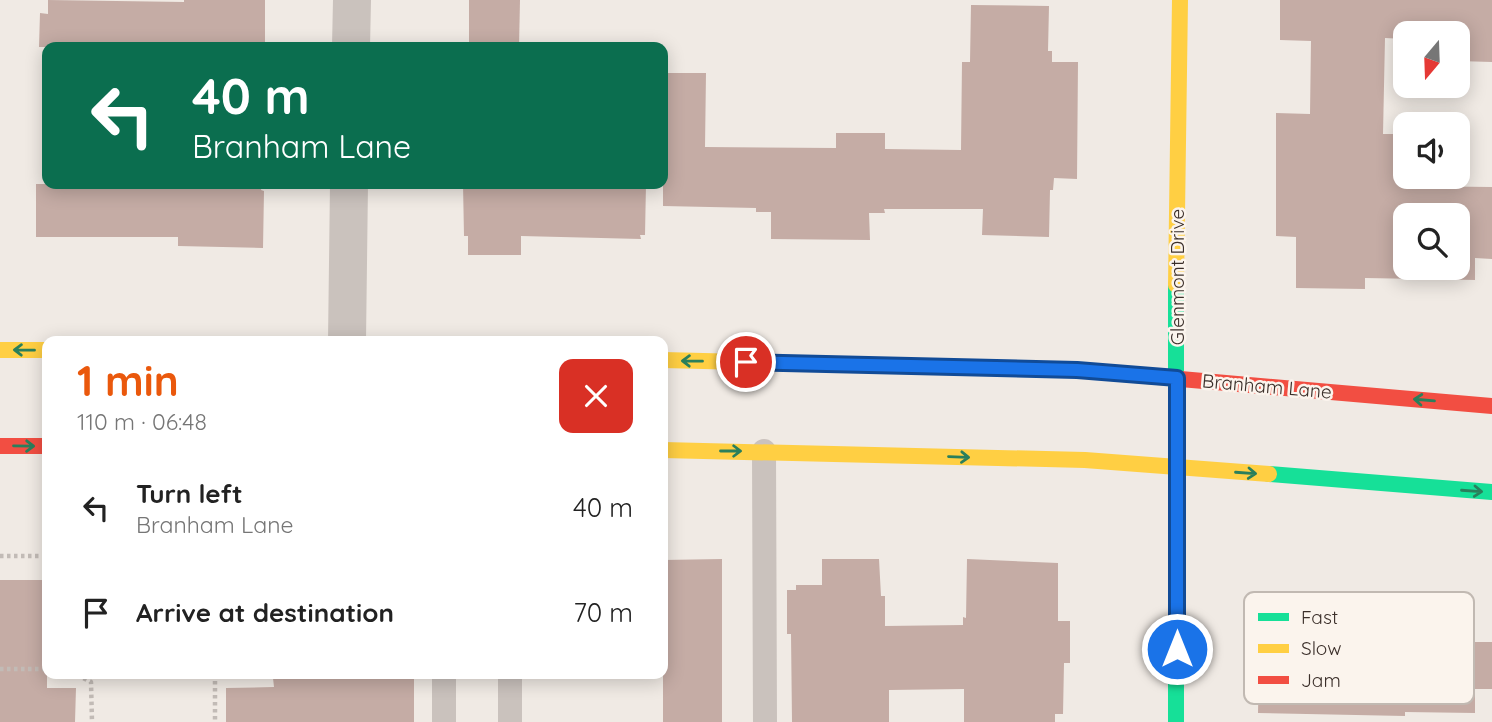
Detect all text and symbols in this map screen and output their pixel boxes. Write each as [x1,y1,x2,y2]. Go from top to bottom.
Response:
north arrow [1393,21,1470,98]
map controls [1393,21,1470,280]
text: 40 m [192,65,310,126]
icon: left [77,70,168,161]
button: sound [1393,112,1470,189]
text: Branham Lane [192,126,411,166]
button: search [1393,203,1470,280]
street label: Glenmont Drive [1165,209,1189,345]
pin [716,332,776,392]
one-way arrow [12,343,35,357]
icon: arrive [727,343,765,381]
text: 1 min [77,354,179,407]
one-way arrow [681,354,704,368]
button: close [559,359,633,433]
street label: Branham Lane [1201,368,1333,404]
one-way arrow [1413,393,1435,406]
text: 110 m · 06:48 [77,407,207,436]
one-way arrow [12,439,35,453]
one-way arrow [720,444,743,458]
one-way arrow [947,450,970,463]
one-way arrow [1234,467,1256,480]
text: Turn left [136,477,243,510]
one-way arrow [1461,485,1483,498]
icon: left [77,489,115,527]
text: 40 m [573,491,633,524]
text: Branham Lane [136,510,294,539]
legend [1244,592,1474,704]
icon: arrive [77,594,115,632]
text: Arrive at destination [136,596,394,629]
text: 70 m [573,596,633,629]
text: Fast [1301,605,1338,629]
position arrow [1140,612,1214,686]
text: Slow [1301,636,1342,660]
text: Jam [1301,668,1341,692]

